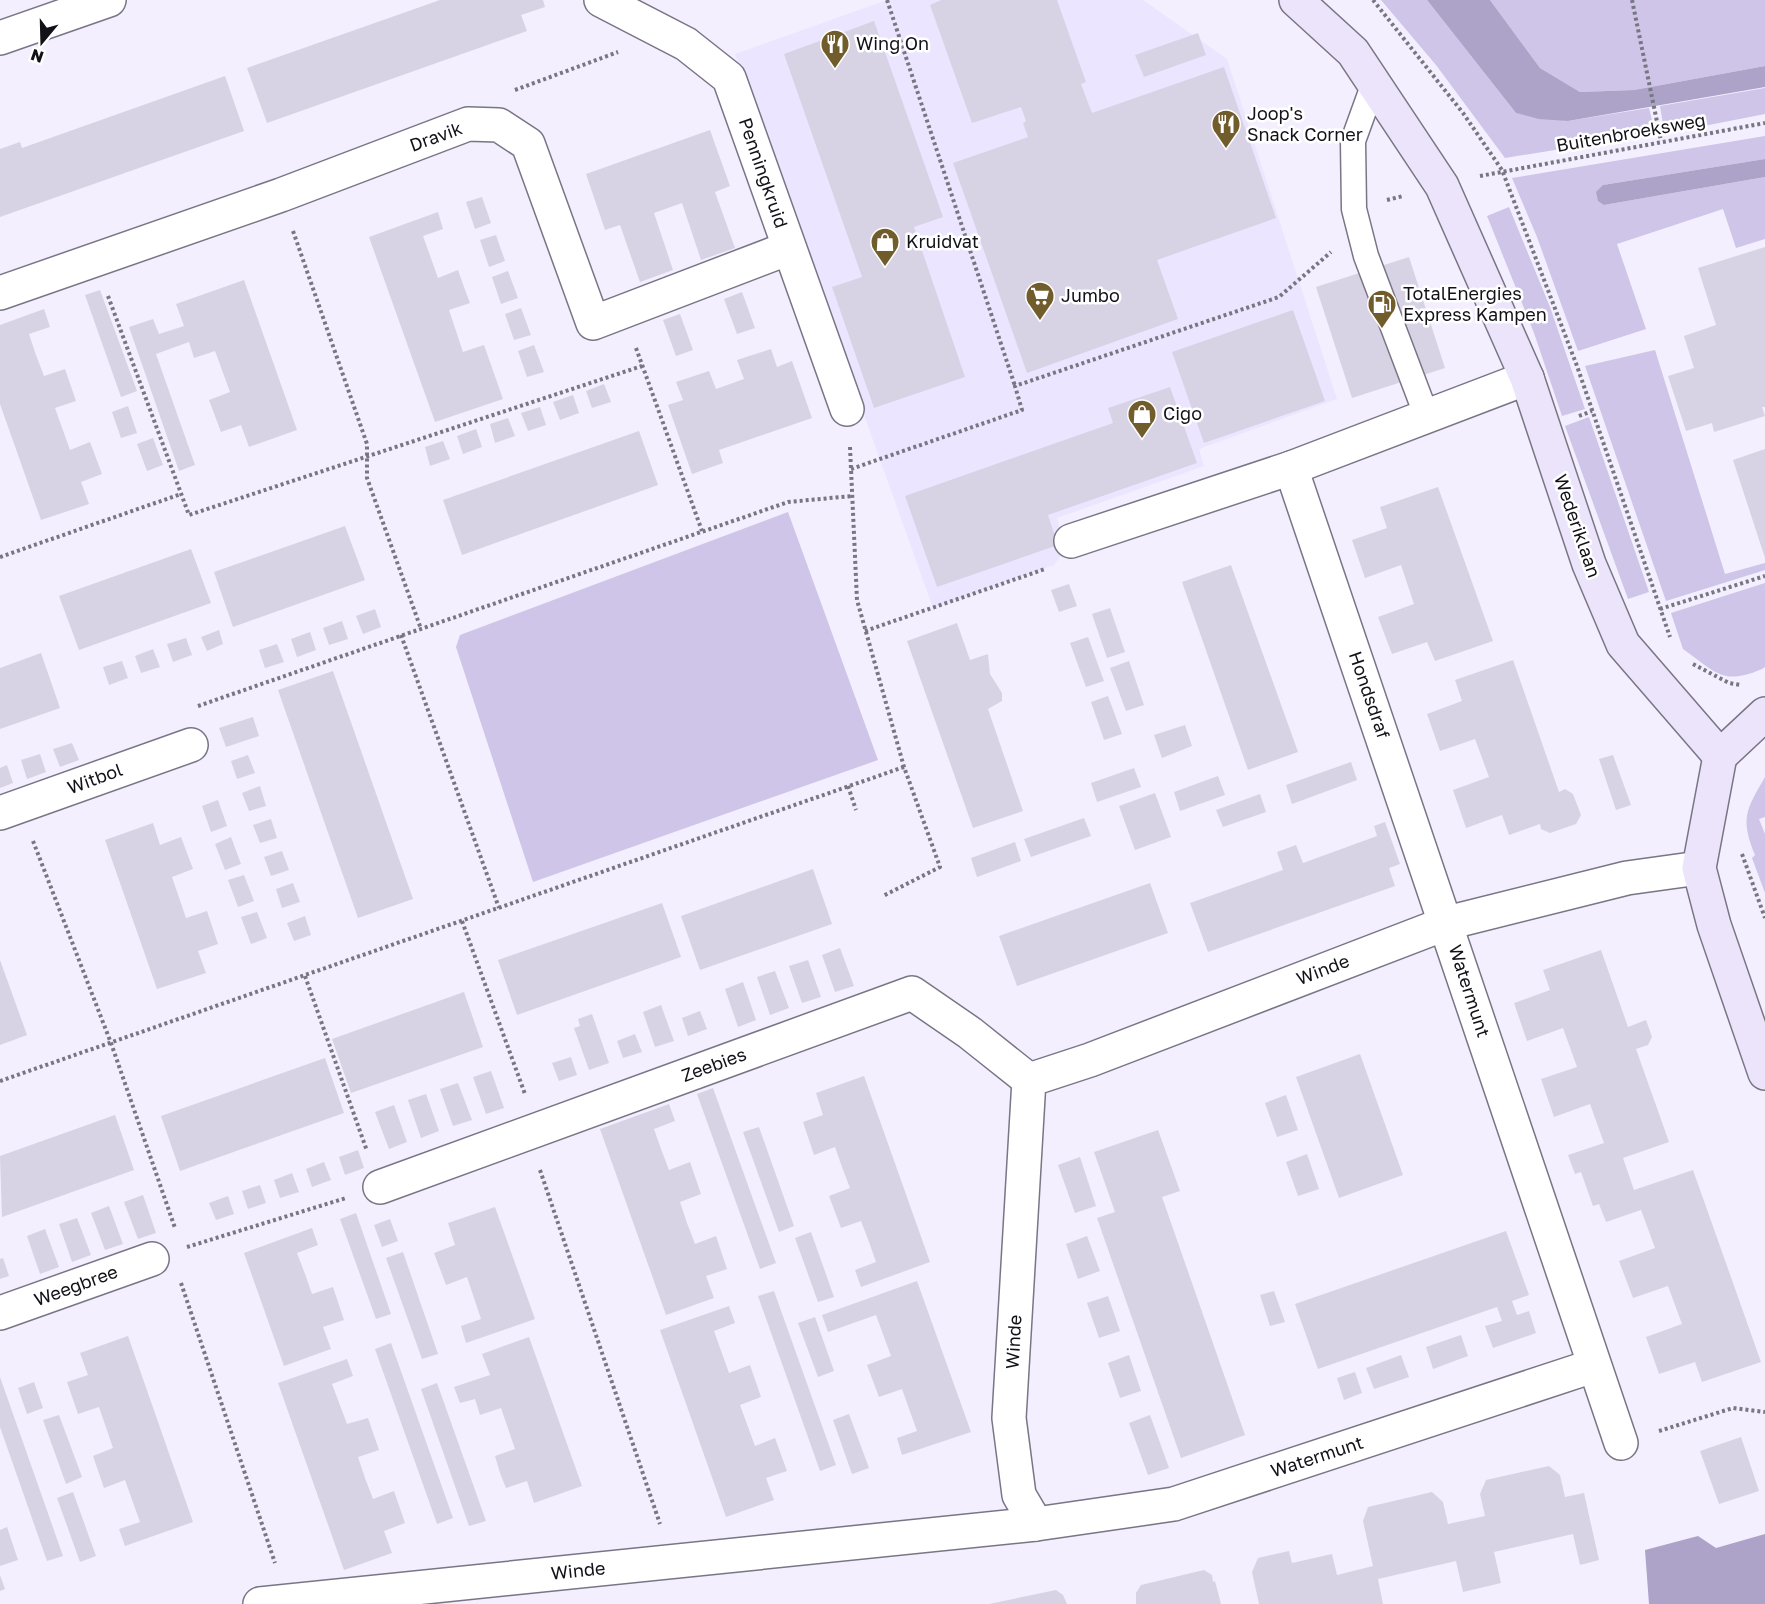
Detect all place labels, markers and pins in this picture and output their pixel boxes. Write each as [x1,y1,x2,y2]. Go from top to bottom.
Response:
restaurant icon: Wing On [819,28,851,70]
place label: Wing On [856,32,929,54]
place label: Joop's Snack Corner [1247,102,1363,145]
restaurant icon: Joop's Snack Corner [1210,108,1242,150]
shop icon: Kruidvat [869,226,901,268]
place label: Kruidvat [906,230,979,252]
supermarket icon: Jumbo [1024,280,1056,322]
place label: TotalEnergies Express Kampen [1403,282,1547,325]
place label: Jumbo [1061,284,1120,306]
fuel station icon: TotalEnergies Express Kampen [1366,288,1398,330]
shop icon: Cigo [1126,398,1158,440]
place label: Cigo [1163,402,1202,424]

